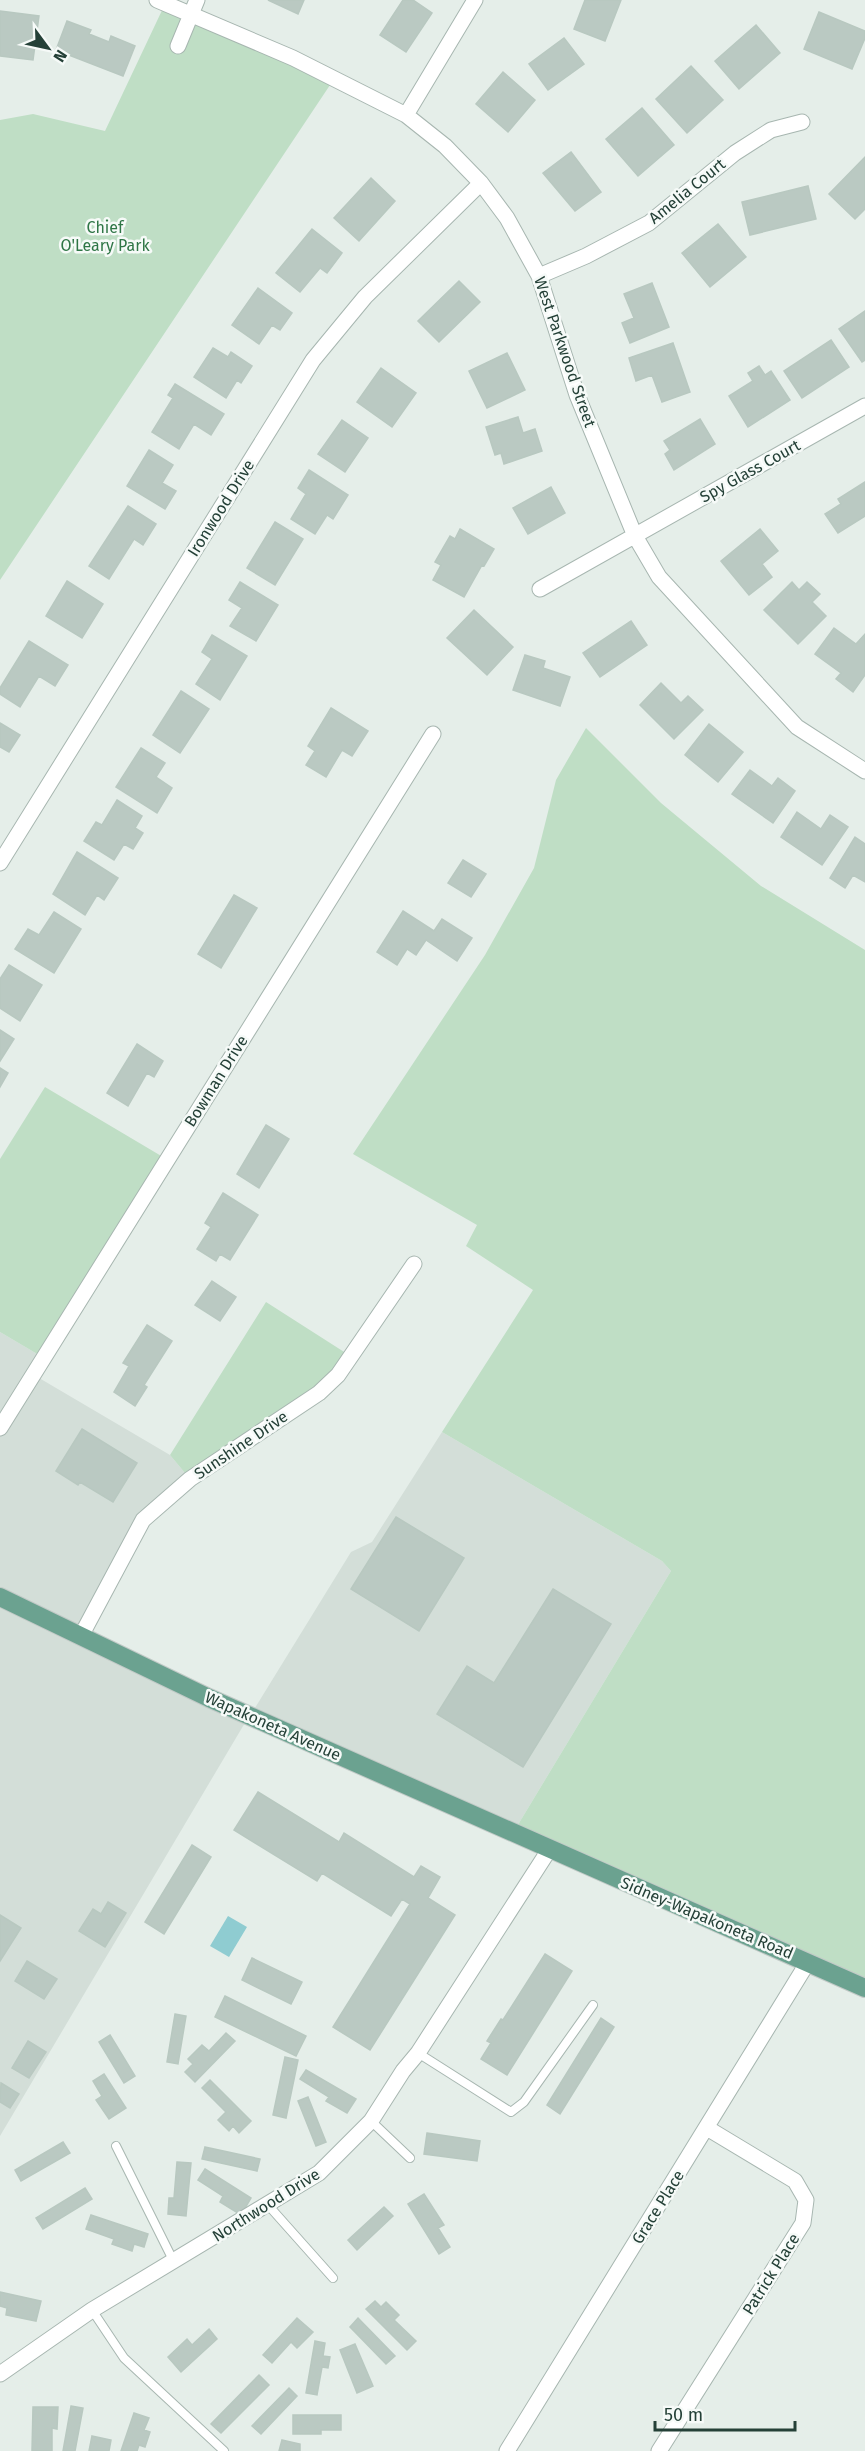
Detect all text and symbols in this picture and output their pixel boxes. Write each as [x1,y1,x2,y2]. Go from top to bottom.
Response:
north arrow [18,18,78,78]
text: N [49,46,71,66]
street label: Amelia Court [645,154,729,228]
park label: Chief O'Leary Park [60,218,150,255]
street label: West Parkwood Street [530,274,600,430]
street label: Spy Glass Court [697,435,804,506]
street label: Ironwood Drive [184,456,258,560]
street label: Bowman Drive [180,1032,252,1130]
street label: Sunshine Drive [191,1407,291,1483]
street label: Wapakoneta Avenue [202,1687,344,1765]
street label: Sidney-Wapakoneta Road [618,1873,796,1963]
street label: Northwood Drive [209,2164,323,2246]
street label: Grace Place [628,2167,688,2247]
street label: Patrick Place [739,2230,803,2318]
scale bar [655,2394,794,2432]
text: 50 m [664,2404,703,2426]

